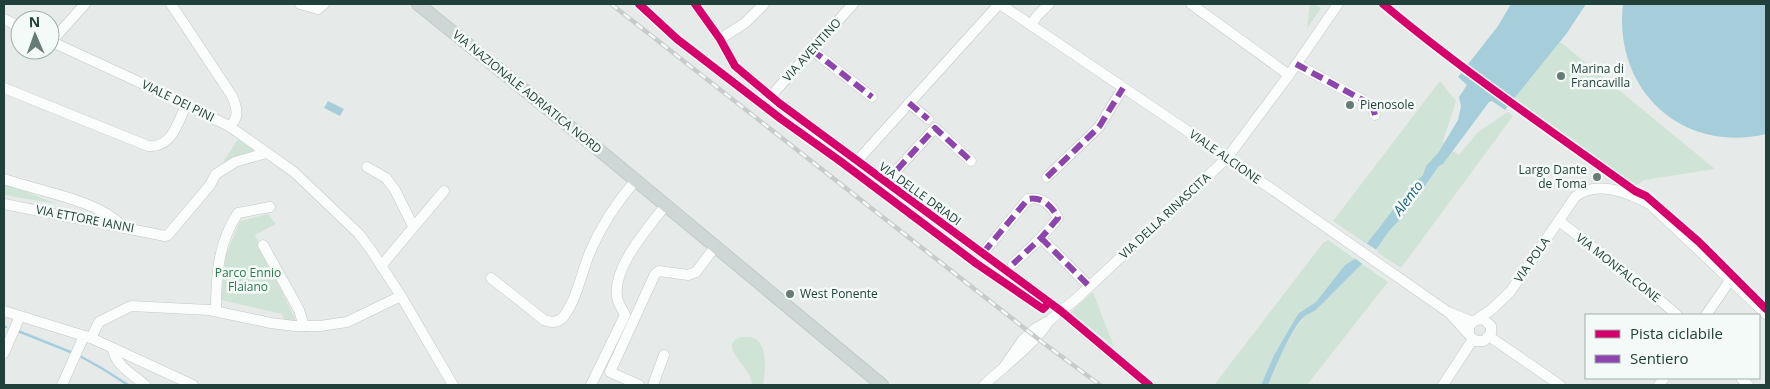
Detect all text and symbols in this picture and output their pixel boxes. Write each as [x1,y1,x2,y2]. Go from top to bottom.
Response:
north arrow [10,10,60,60]
text: N [29,12,41,31]
street label: VIA AVENTINO [779,14,845,85]
street label: VIA NAZIONALE ADRIATICA NORD [449,26,605,157]
place label: Marina di Francavilla [1571,60,1630,91]
marker: Marina di Francavilla [1555,70,1567,82]
street label: VIALE DEI PINI [139,76,217,125]
place label: Pienosole [1360,96,1415,113]
marker: Pienosole [1344,99,1356,111]
street label: VIALE ALCIONE [1186,126,1265,188]
street label: VIA DELLE DRIADI [876,158,965,229]
place label: Largo Dante de Toma [1519,161,1587,192]
street label: VIA DELLA RINASCITA [1115,169,1214,262]
marker: Largo Dante de Toma [1591,171,1603,183]
water label: Alento [1388,176,1427,220]
street label: VIA ETTORE IANNI [34,201,136,236]
street label: VIA MONFALCONE [1572,229,1664,306]
street label: VIA POLA [1510,233,1554,286]
park label: Parco Ennio Flaiano [215,264,281,295]
place label: West Ponente [800,285,878,302]
marker: West Ponente [784,288,796,300]
legend [1585,314,1760,379]
text: Pista ciclabile [1630,323,1723,343]
text: Sentiero [1630,348,1689,368]

